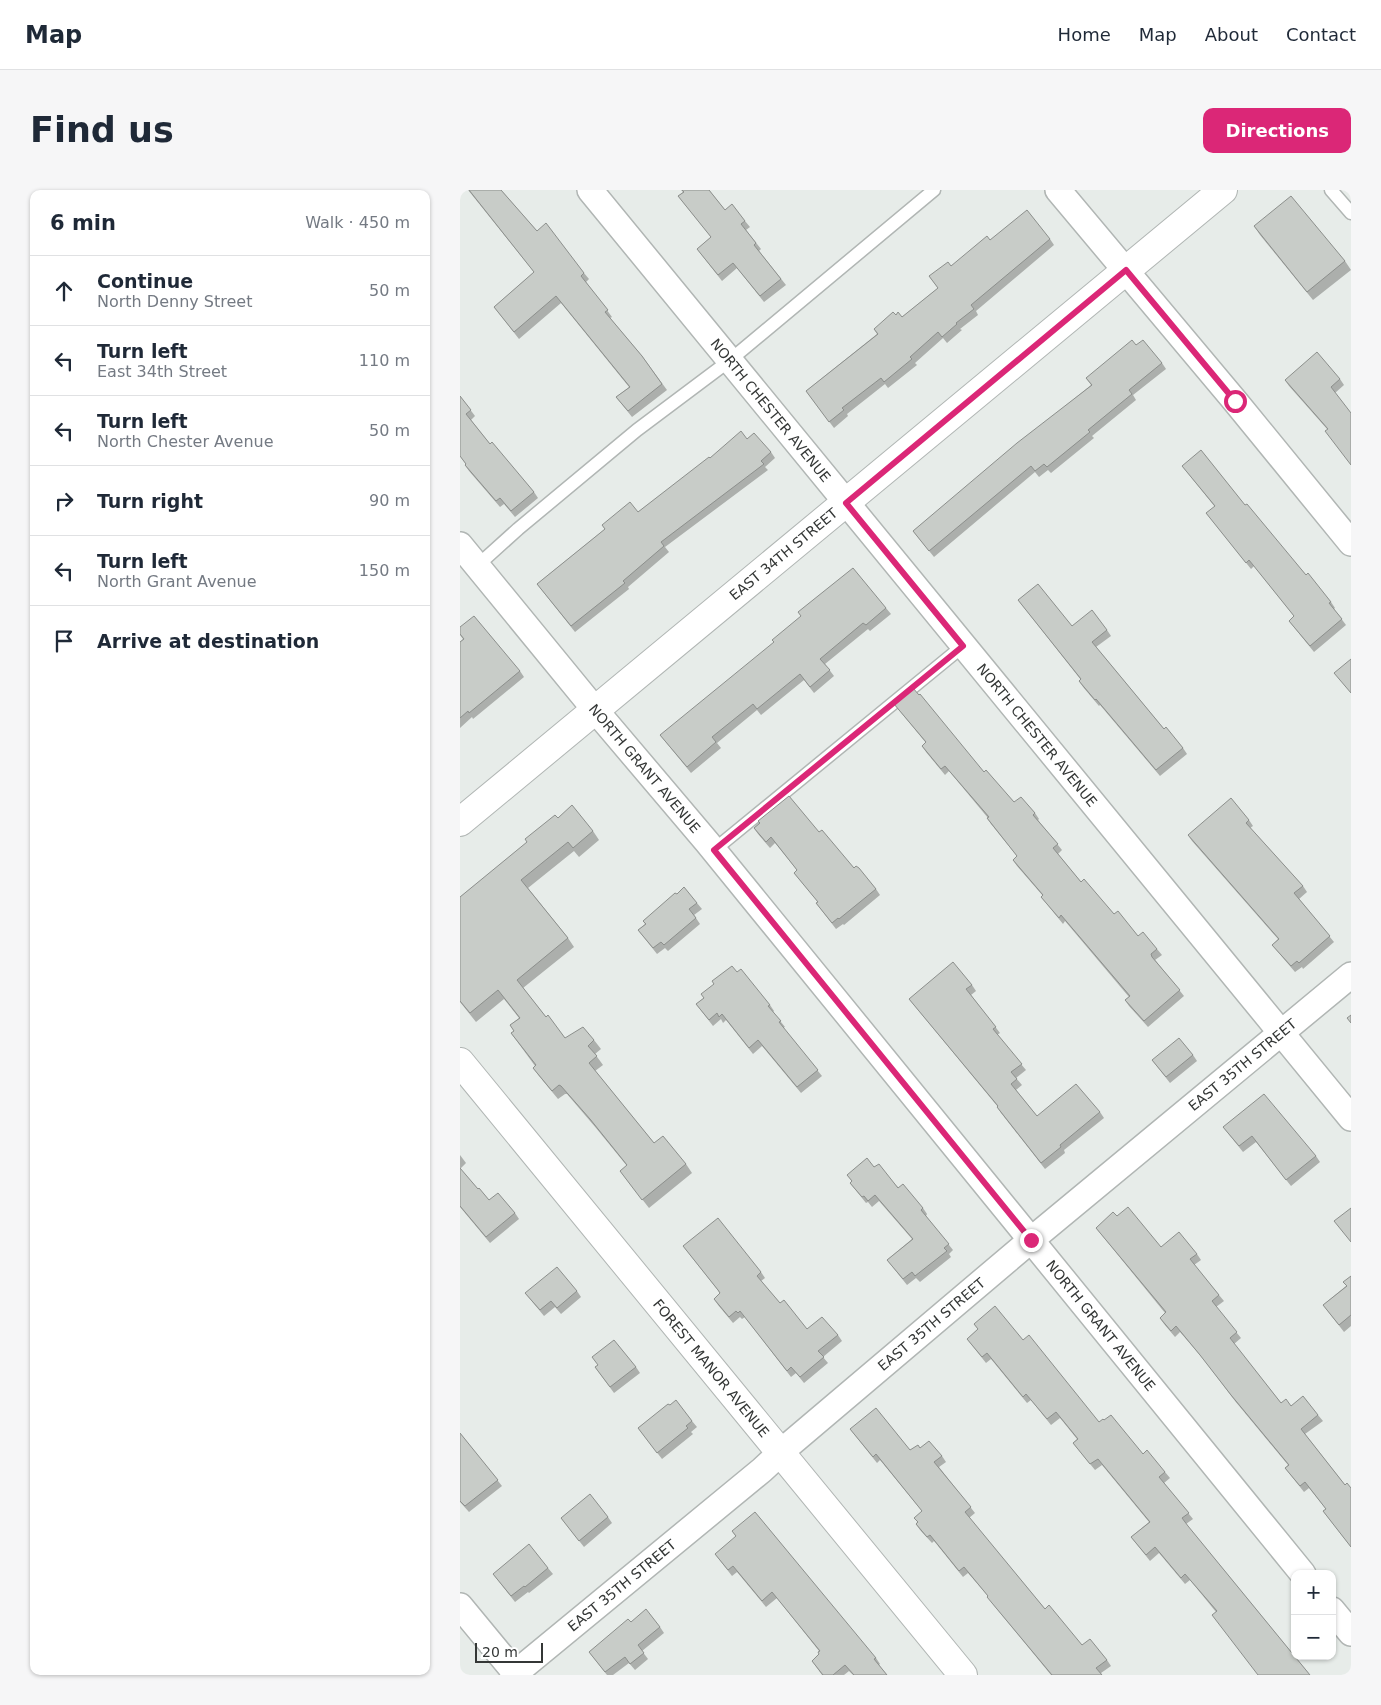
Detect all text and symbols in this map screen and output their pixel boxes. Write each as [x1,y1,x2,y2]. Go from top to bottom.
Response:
text: Map [25,21,82,49]
text: Home [1058,24,1111,45]
text: Map [1139,24,1177,45]
text: About [1205,24,1258,45]
text: Contact [1286,24,1356,45]
button: Directions [1203,108,1351,153]
text: Find us [30,110,174,150]
text: 6 min [50,211,116,235]
text: Walk · 450 m [305,213,410,232]
text: Continue [97,270,193,292]
icon: ahead [50,277,78,305]
text: 50 m [369,281,410,300]
text: North Denny Street [97,292,252,311]
street label: NORTH CHESTER AVENUE [707,336,834,485]
text: Turn left [97,340,188,362]
icon: left [50,347,78,375]
text: 110 m [359,351,410,370]
text: East 34th Street [97,362,227,381]
route start [1224,390,1247,413]
text: Turn left [97,410,188,432]
icon: left [50,417,78,445]
text: 50 m [369,421,410,440]
text: North Chester Avenue [97,432,274,451]
icon: right [50,487,78,515]
text: Turn right [97,490,203,512]
text: 90 m [369,491,410,510]
street label: EAST 34TH STREET [726,505,841,603]
text: Turn left [97,550,188,572]
icon: left [50,557,78,585]
text: 150 m [359,561,410,580]
text: North Grant Avenue [97,572,257,591]
icon: arrive [50,627,78,655]
text: Arrive at destination [97,630,319,652]
street label: NORTH CHESTER AVENUE [974,660,1100,810]
street label: NORTH GRANT AVENUE [586,701,704,836]
street label: EAST 35TH STREET [1185,1015,1300,1114]
route end [1020,1229,1043,1252]
street label: NORTH GRANT AVENUE [1043,1257,1159,1394]
street label: EAST 35TH STREET [875,1274,989,1374]
street label: FOREST MANOR AVENUE [650,1296,772,1440]
street label: EAST 35TH STREET [565,1536,679,1635]
map controls [1291,1570,1336,1660]
button: + [1291,1570,1336,1615]
button: − [1291,1615,1336,1660]
scale bar [475,1640,542,1663]
text: 20 m [482,1644,518,1660]

